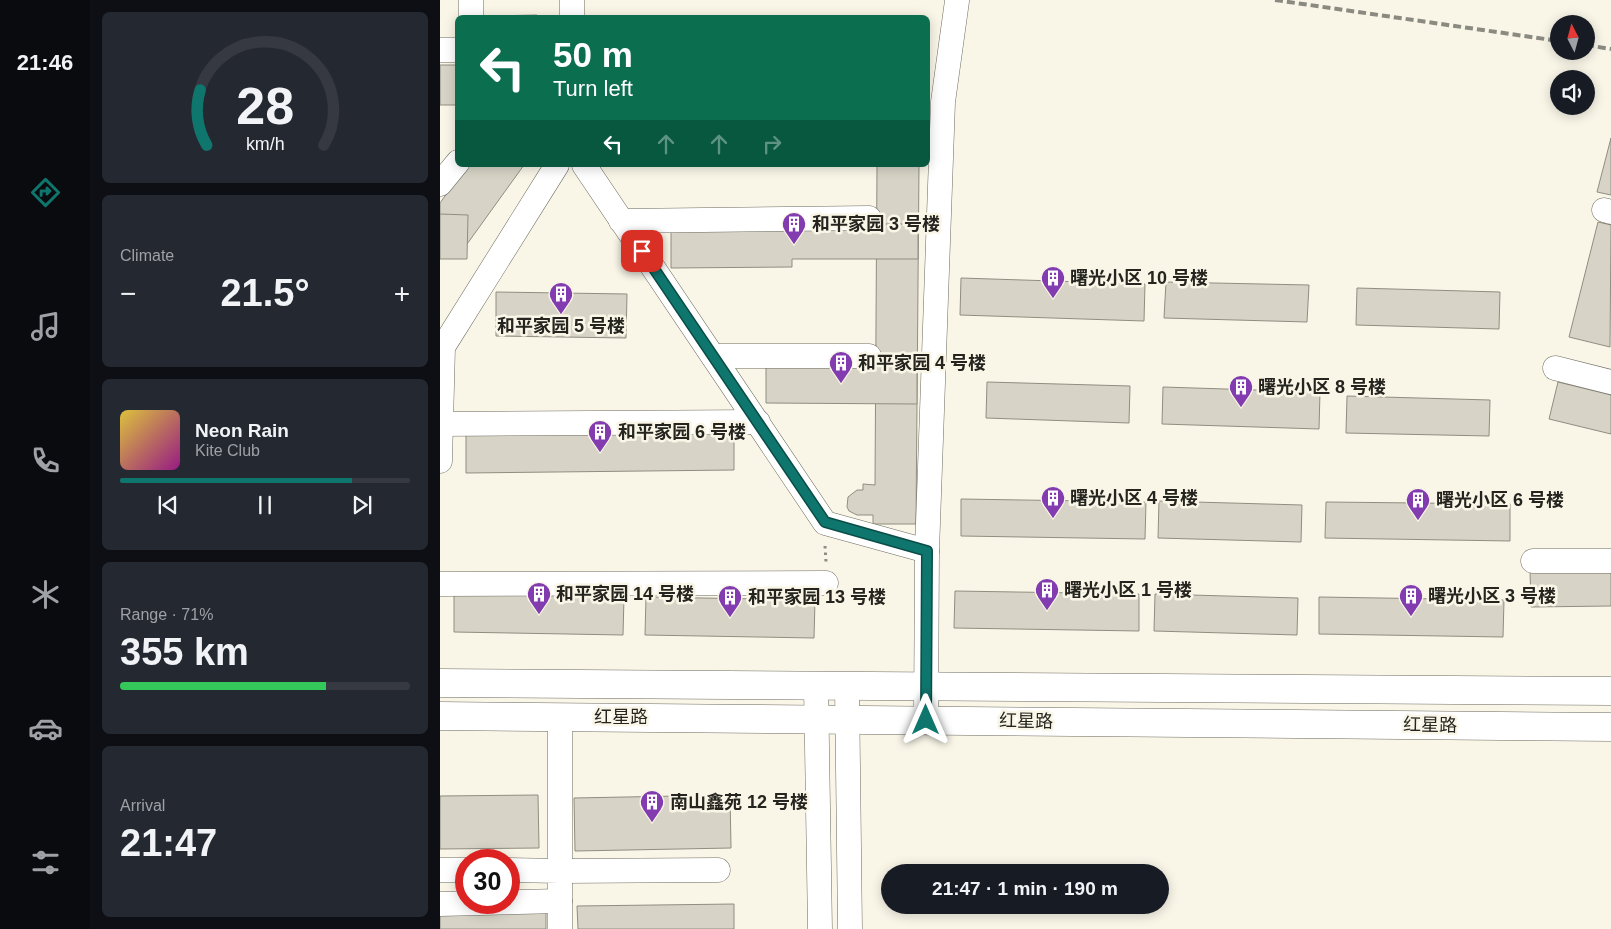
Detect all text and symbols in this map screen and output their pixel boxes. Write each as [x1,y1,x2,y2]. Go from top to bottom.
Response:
north arrow [1550,15,1595,60]
map controls [1550,15,1595,115]
icon: left [470,35,535,100]
text: 50 m [553,35,633,74]
text: 21:46 [17,50,73,75]
button: sound [1550,70,1595,115]
text: Turn left [553,76,633,101]
text: 28 [236,77,294,135]
icon: left [599,130,627,158]
icon: ahead [652,130,680,158]
icon: ahead [705,130,733,158]
icon: right [758,130,786,158]
text: km/h [246,134,284,154]
icon: directions [28,175,63,210]
building icon: 和平家园 3 号楼 [781,211,807,245]
place label: 和平家园 3 号楼 [812,214,940,234]
pin [621,230,663,272]
icon: arrive [628,237,656,265]
text: Climate [120,247,174,264]
building icon: 曙光小区 10 号楼 [1040,265,1066,299]
place label: 曙光小区 10 号楼 [1070,268,1208,288]
text: 21.5° [220,272,310,314]
text: − [120,278,136,309]
text: + [394,278,410,309]
building icon: 和平家园 5 号楼 [548,281,574,315]
icon: music [28,309,63,344]
place label: 和平家园 5 号楼 [497,316,625,336]
building icon: 和平家园 4 号楼 [828,350,854,384]
place label: 和平家园 4 号楼 [858,353,986,373]
building icon: 曙光小区 8 号楼 [1228,374,1254,408]
place label: 曙光小区 8 号楼 [1258,377,1386,397]
building icon: 和平家园 6 号楼 [587,419,613,453]
text: Neon Rain [195,420,289,441]
place label: 和平家园 6 号楼 [618,422,746,442]
text: Kite Club [195,442,260,459]
icon: phone [28,443,63,478]
building icon: 曙光小区 4 号楼 [1040,485,1066,519]
building icon: 曙光小区 6 号楼 [1405,487,1431,521]
place label: 曙光小区 4 号楼 [1070,488,1198,508]
place label: 曙光小区 6 号楼 [1436,490,1564,510]
icon: previous [154,491,182,519]
icon: pause [251,491,279,519]
icon: next [348,491,376,519]
icon: climate [28,577,63,612]
building icon: 曙光小区 1 号楼 [1034,577,1060,611]
place label: 曙光小区 1 号楼 [1064,580,1192,600]
building icon: 和平家园 14 号楼 [526,581,552,615]
building icon: 曙光小区 3 号楼 [1398,583,1424,617]
place label: 和平家园 14 号楼 [556,584,694,604]
building icon: 和平家园 13 号楼 [717,584,743,618]
place label: 曙光小区 3 号楼 [1428,586,1556,606]
place label: 和平家园 13 号楼 [748,587,886,607]
text: Range · 71% [120,606,213,623]
text: 355 km [120,631,249,673]
position arrow [899,693,951,745]
street label: 红星路 [594,707,648,727]
icon: car [28,711,63,746]
street label: 红星路 [999,711,1053,731]
street label: 红星路 [1403,715,1457,735]
building icon: 南山鑫苑 12 号楼 [639,789,665,823]
place label: 南山鑫苑 12 号楼 [670,792,808,812]
text: Arrival [120,797,165,814]
text: 21:47 [120,822,217,864]
icon: filters [28,845,63,880]
speed limit sign: 30 [455,849,520,914]
text: 21:47 · 1 min · 190 m [932,878,1118,899]

